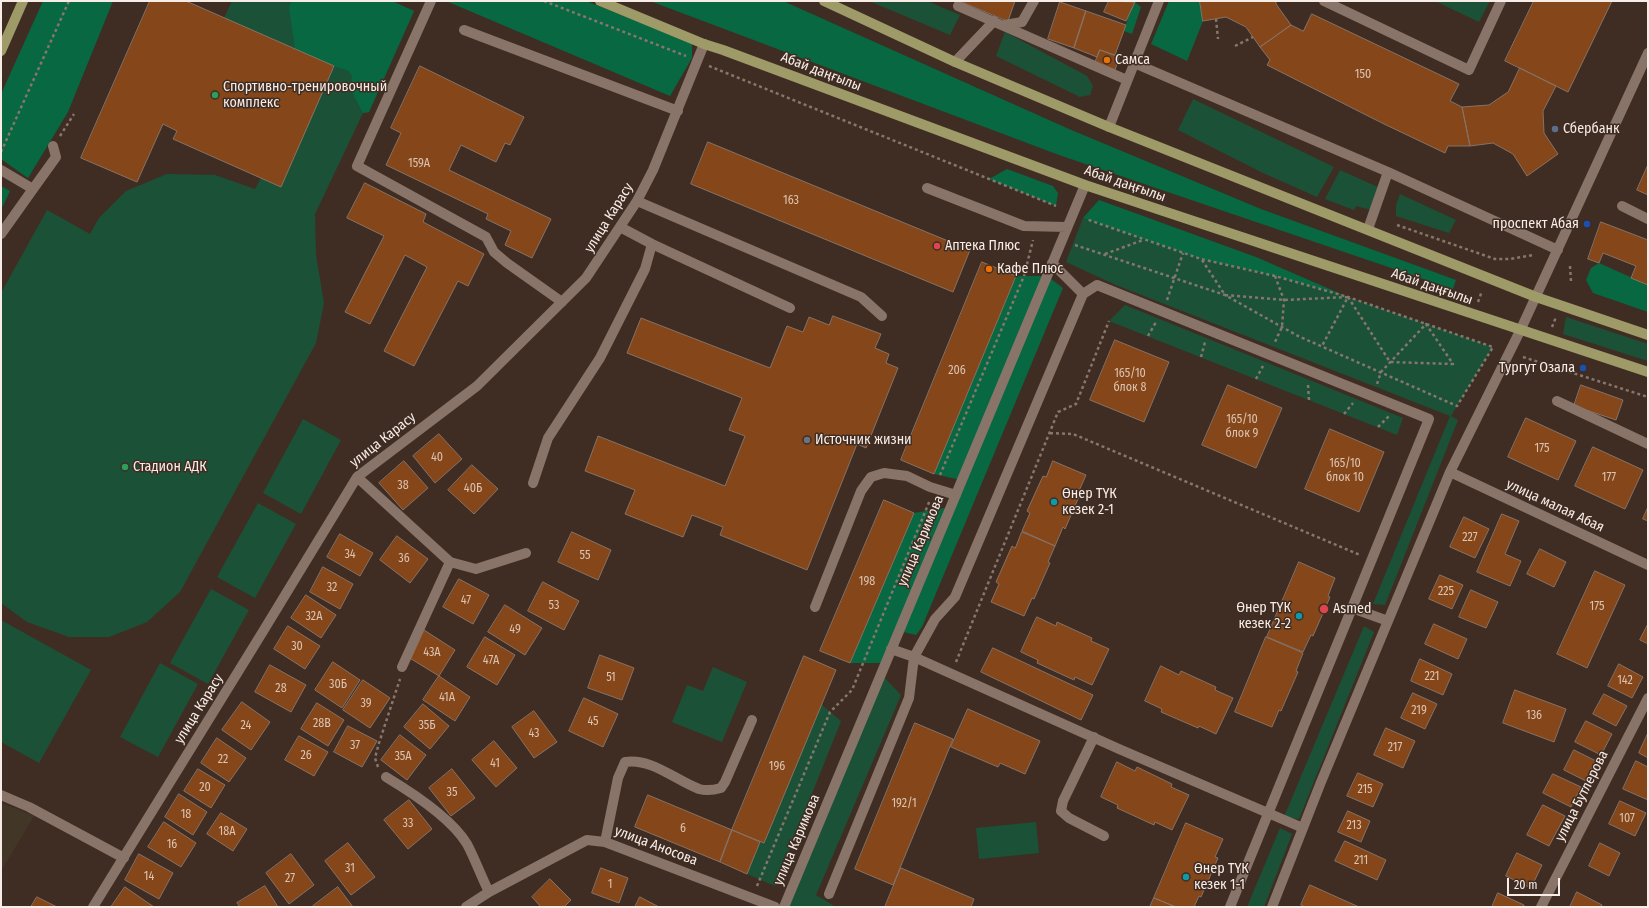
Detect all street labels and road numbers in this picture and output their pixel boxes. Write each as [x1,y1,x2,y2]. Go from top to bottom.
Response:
street label: Абай даңғылы [778,49,864,95]
street label: Абай даңғылы [1082,162,1168,206]
street label: улица Карасу [581,180,637,256]
street label: Абай даңғылы [1389,265,1475,309]
street label: улица Карасу [347,409,419,471]
street label: улица малая Абая [1503,476,1607,536]
street label: улица Каримова [894,493,948,589]
street label: улица Карасу [171,671,227,747]
street label: улица Бутлерова [1552,748,1612,844]
street label: улица Каримова [770,792,824,888]
street label: улица Аносова [612,822,700,870]

